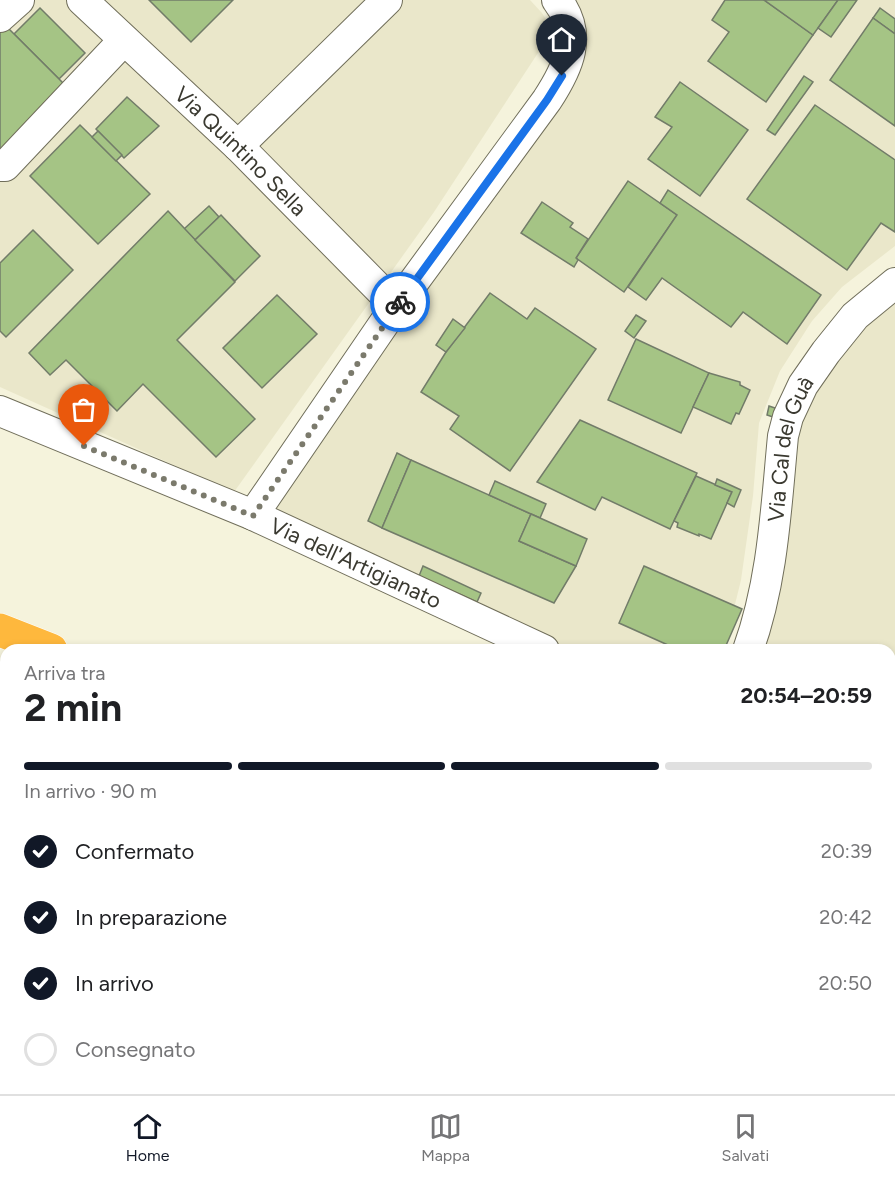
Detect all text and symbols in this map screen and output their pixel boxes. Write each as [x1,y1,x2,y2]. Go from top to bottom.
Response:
pin [536,14,587,76]
icon: home [545,23,578,56]
street label: Via Quintino Sella [169,80,313,221]
courier [370,272,430,332]
icon: bike [384,286,417,319]
street label: Via Cal del Guà [762,370,819,523]
pin [58,384,109,446]
icon: bag [67,393,100,426]
street label: Via dell'Artigianato [266,511,446,614]
text: Arriva tra [24,661,106,685]
text: 20:54–20:59 [740,682,872,709]
text: 2 min [24,684,122,731]
text: In arrivo · 90 m [24,779,157,803]
icon: check [24,835,57,868]
text: Confermato [75,838,194,865]
text: 20:39 [821,839,872,863]
icon: check [24,901,57,934]
text: In preparazione [75,904,227,931]
text: 20:42 [819,905,872,929]
icon: check [24,967,57,1000]
text: In arrivo [75,970,154,997]
text: 20:50 [819,971,872,995]
text: Consegnato [75,1036,196,1063]
tab: Home [126,1110,169,1165]
tab: Mappa [421,1110,470,1165]
tab: Salvati [722,1110,769,1165]

